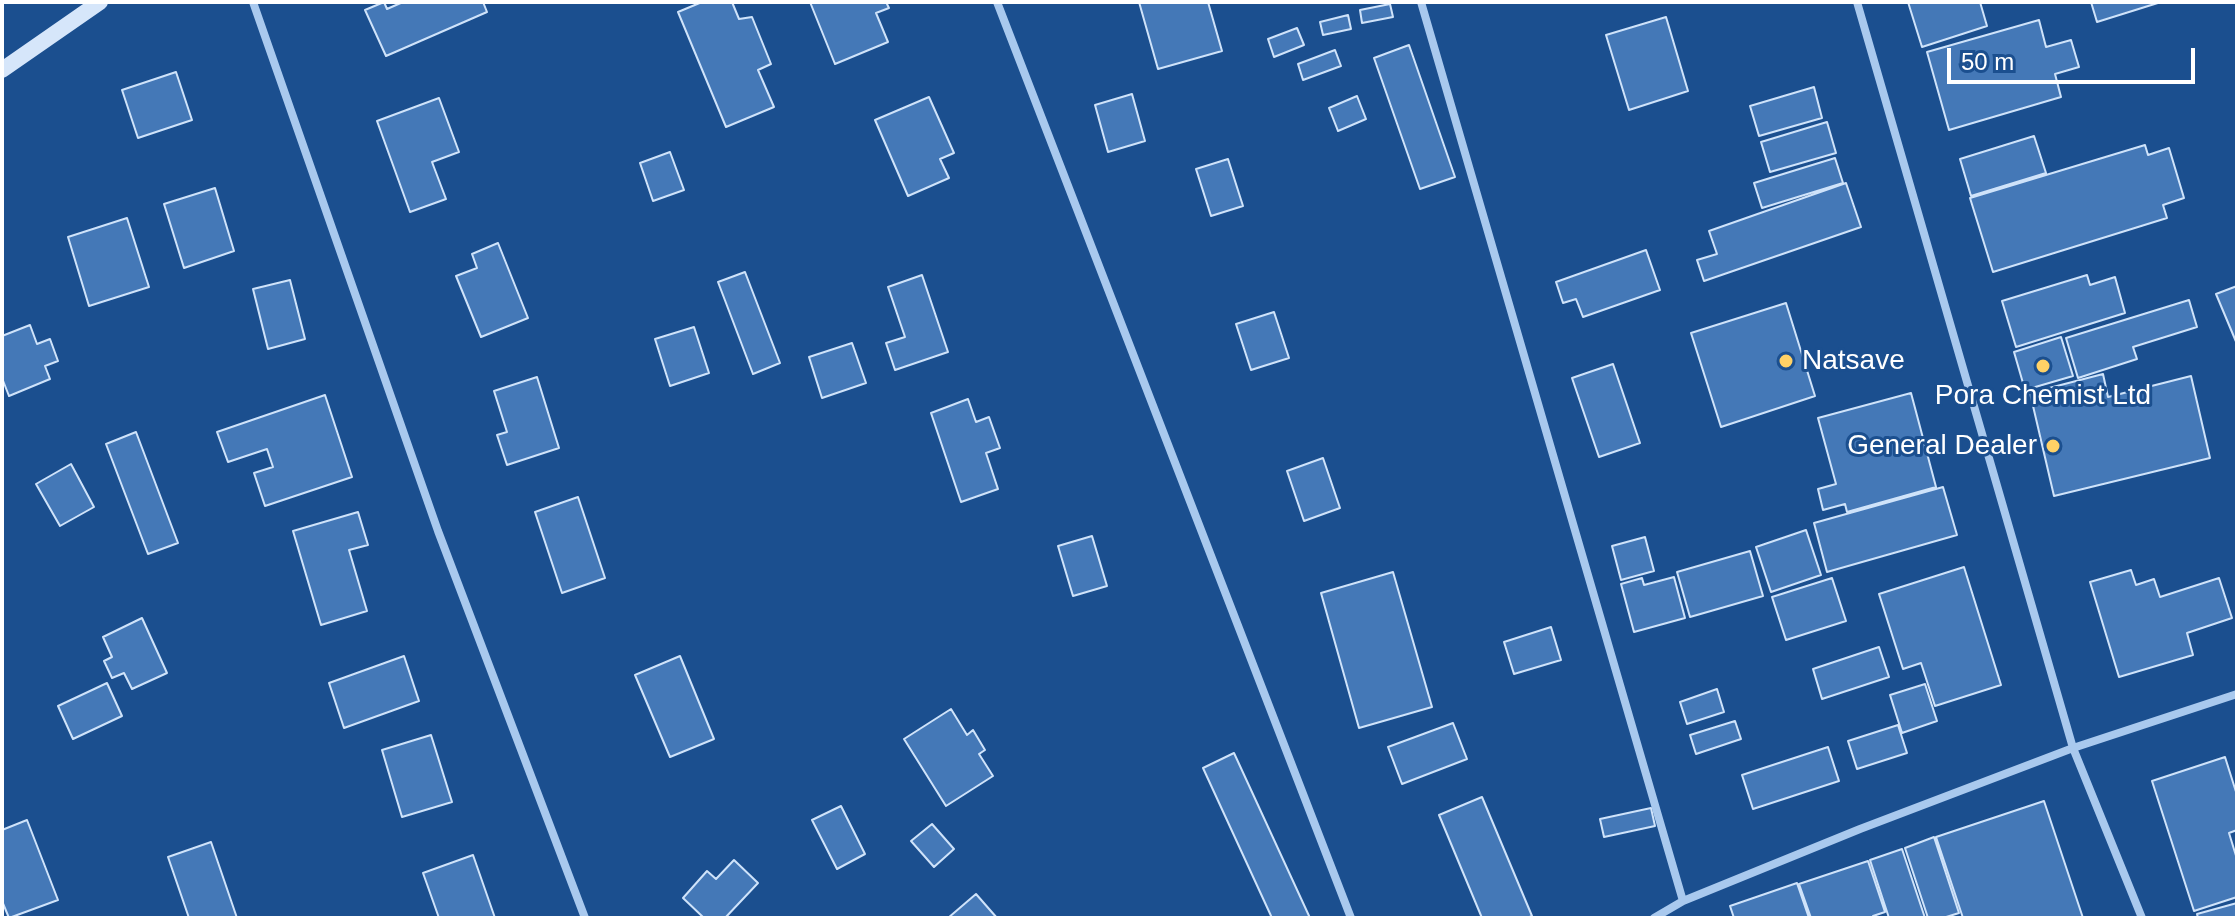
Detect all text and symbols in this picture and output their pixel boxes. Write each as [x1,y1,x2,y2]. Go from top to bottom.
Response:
scale bar [1951,32,2199,82]
text: 50 m [1961,48,2014,75]
place label: Natsave [1802,344,1905,378]
marker: Natsave [1777,352,1795,370]
marker: Pora Chemist Ltd [2034,357,2052,375]
place label: Pora Chemist Ltd [1935,379,2151,413]
place label: General Dealer [1847,429,2037,463]
marker: General Dealer [2044,437,2062,455]

